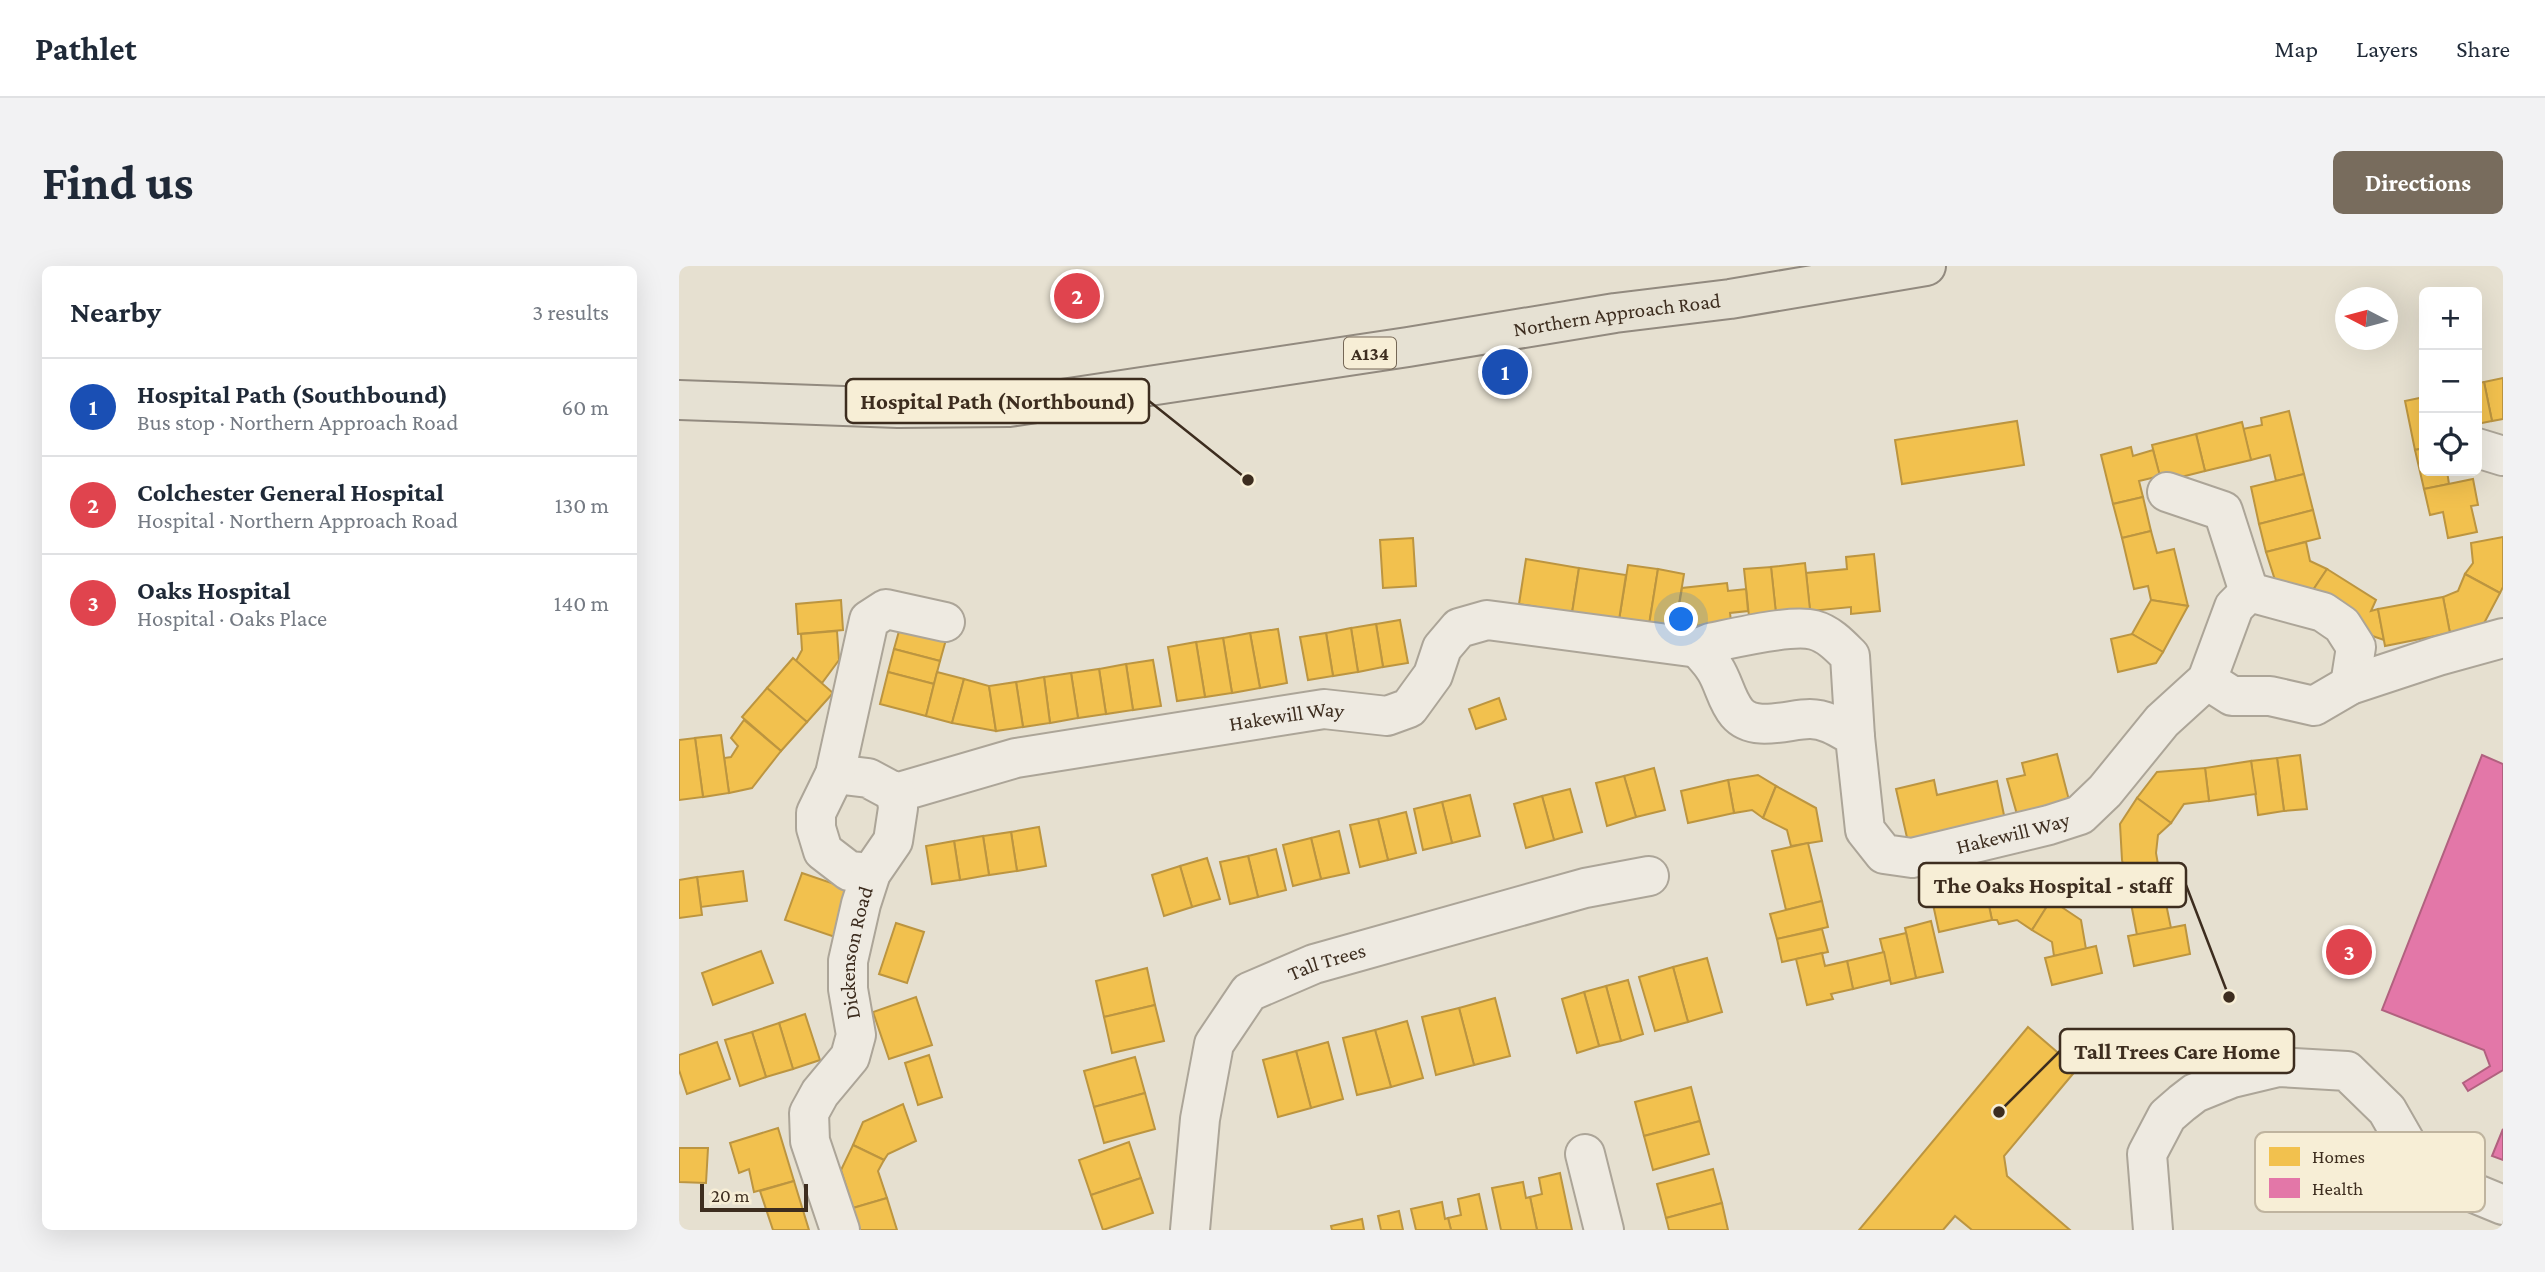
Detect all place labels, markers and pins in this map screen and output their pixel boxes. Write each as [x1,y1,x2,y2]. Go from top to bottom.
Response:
pin: 2 [1054,270,1100,322]
pin: 1 [1482,346,1528,398]
callout: Hospital Path (Northbound) [846,379,1149,423]
callout: The Oaks Hospital - staff [1919,863,2186,907]
pin: 3 [2326,926,2372,978]
callout: Tall Trees Care Home [2060,1029,2294,1073]

